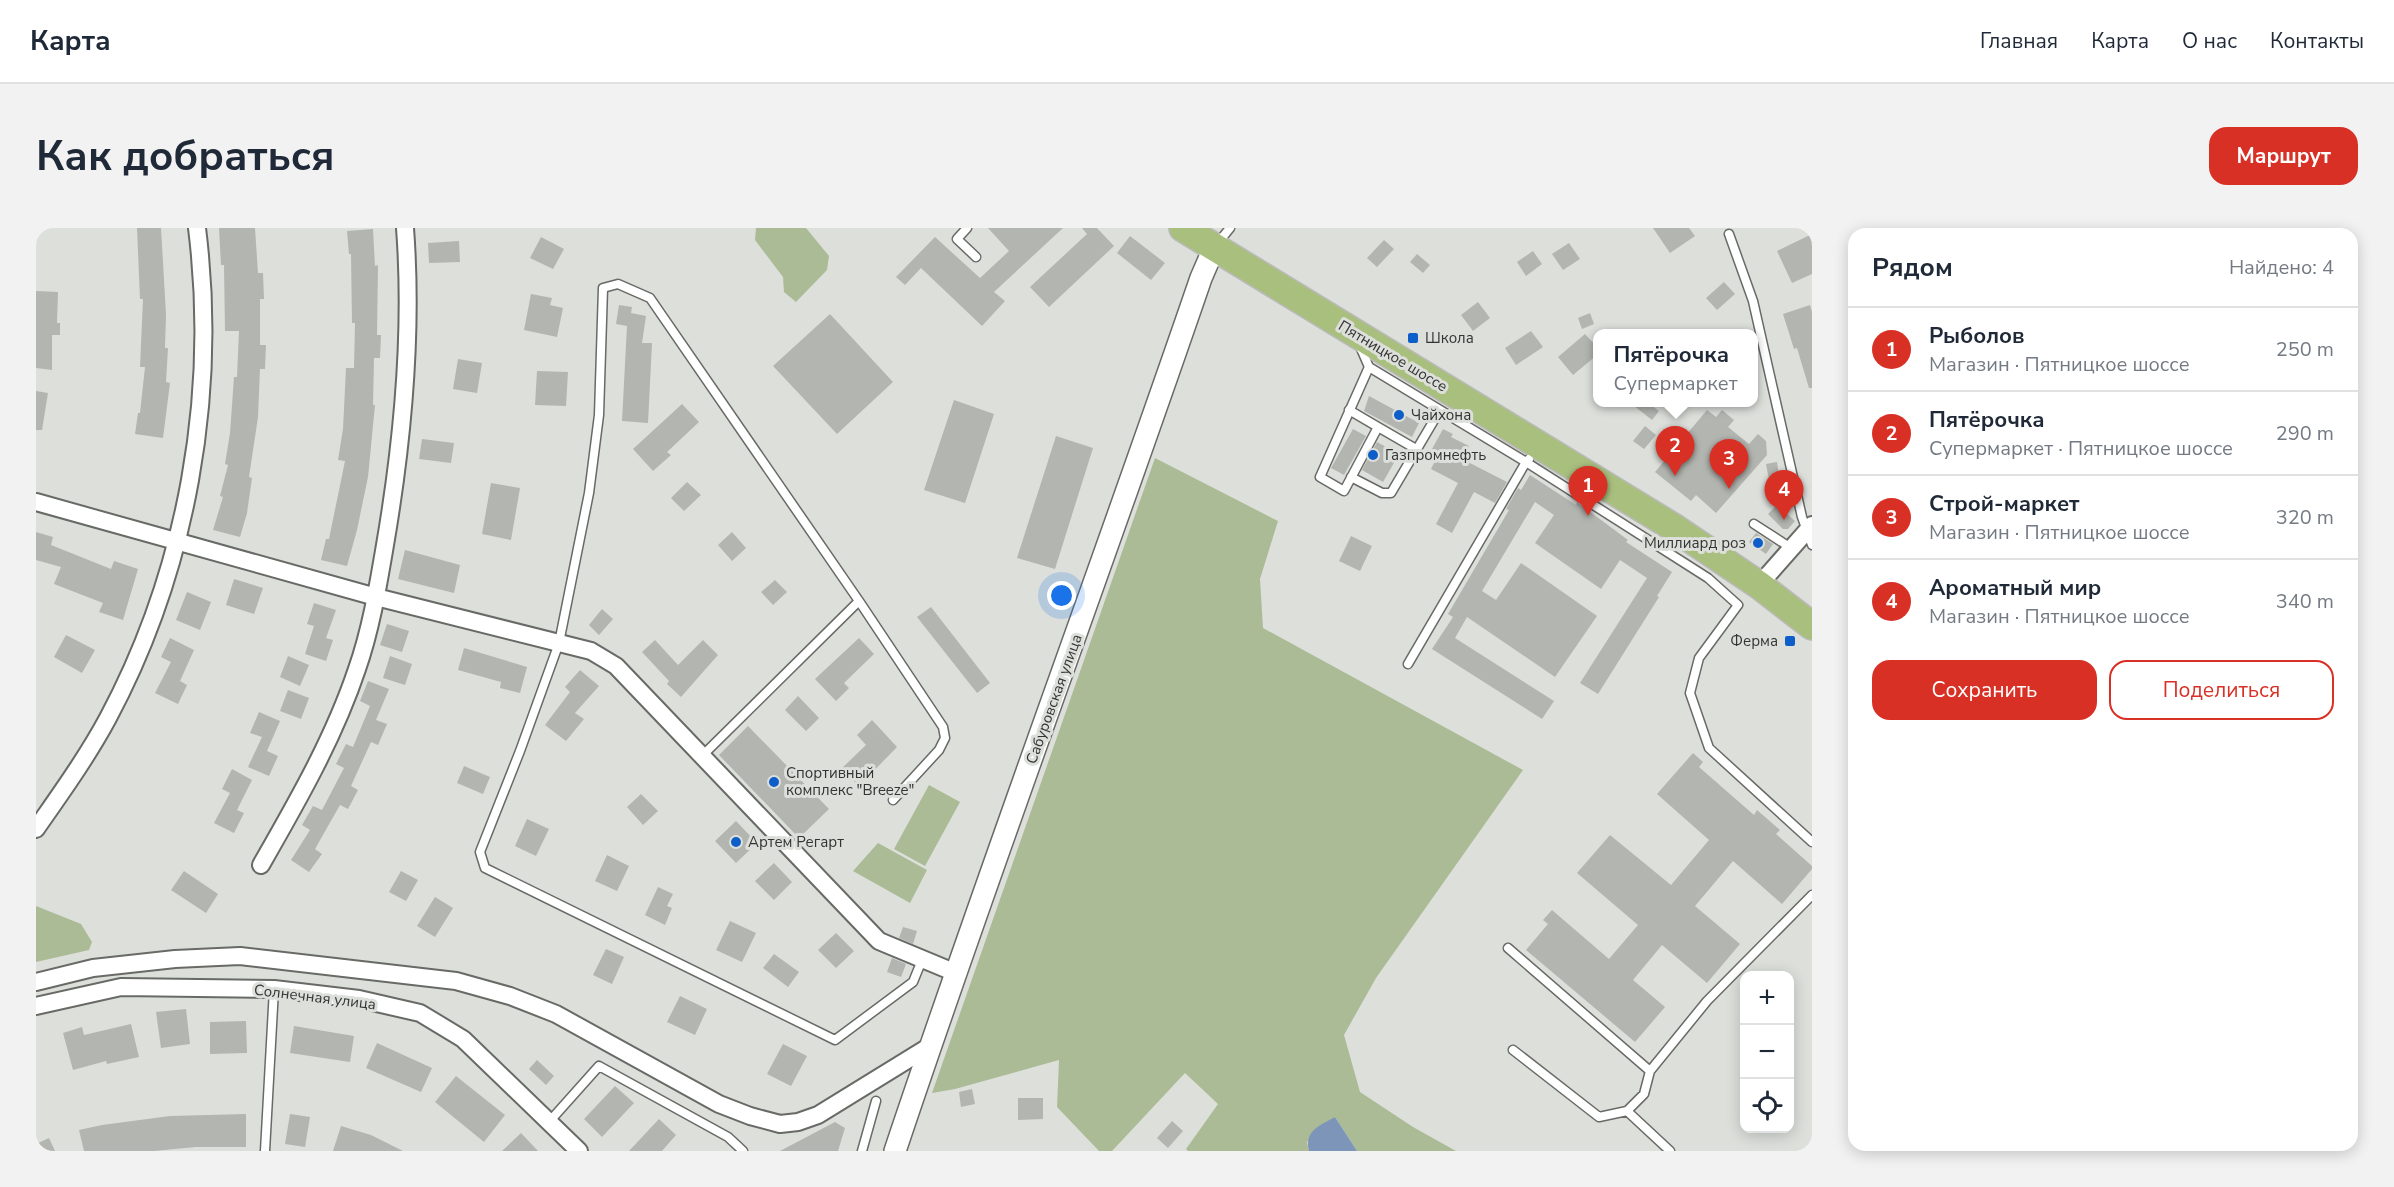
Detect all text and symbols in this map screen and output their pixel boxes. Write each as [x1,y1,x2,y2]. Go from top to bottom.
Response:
text: Карта [30,22,111,60]
text: Главная [1980,27,2058,55]
text: Карта [2091,27,2149,55]
text: О нас [2182,27,2237,55]
text: Контакты [2270,27,2364,55]
button: Маршрут [2209,127,2358,185]
text: Как добраться [36,128,335,185]
text: Рядом [1872,250,1953,285]
text: Найдено: 4 [2229,254,2334,281]
street label: Пятницкое шоссе [1335,316,1451,396]
text: Рыболов [1929,321,2025,351]
place label: Школа [1425,328,1474,348]
popup [1593,329,1758,407]
marker: Школа [1406,331,1420,345]
text: 1 [1886,336,1898,363]
text: 250 m [2276,336,2334,363]
text: Пятёрочка [1613,340,1729,370]
text: Магазин · Пятницкое шоссе [1929,351,2190,378]
text: Супермаркет [1613,370,1738,397]
place label: Чайхона [1411,405,1471,425]
text: Пятёрочка [1929,405,2045,435]
marker: Чайхона [1392,408,1406,422]
text: 2 [1886,420,1898,447]
text: 290 m [2276,420,2334,447]
pin: 2 [1656,426,1694,476]
text: Супермаркет · Пятницкое шоссе [1929,435,2233,462]
pin: 3 [1710,440,1748,489]
place label: Газпромнефть [1385,445,1486,465]
marker: Газпромнефть [1366,448,1380,462]
pin: 1 [1568,466,1608,516]
pin: 4 [1764,470,1804,520]
text: Строй-маркет [1929,489,2080,519]
text: 3 [1886,504,1898,531]
text: 320 m [2276,504,2334,531]
text: Магазин · Пятницкое шоссе [1929,519,2190,546]
place label: Миллиард роз [1644,533,1746,553]
marker: Миллиард роз [1751,536,1765,550]
text: Ароматный мир [1929,573,2101,603]
your location [1047,581,1076,610]
text: 4 [1886,588,1898,615]
text: 340 m [2276,588,2334,615]
text: Магазин · Пятницкое шоссе [1929,603,2190,630]
street label: Сабуровская улица [1021,631,1087,767]
place label: Ферма [1730,631,1778,651]
marker: Ферма [1783,634,1797,648]
button: Сохранить [1872,660,2097,720]
button: Поделиться [2109,660,2334,720]
place label: Спортивный комплекс "Breeze" [786,763,914,800]
marker: Спортивный комплекс "Breeze" [767,775,781,789]
place label: Артем Регарт [748,832,844,852]
marker: Артем Регарт [729,835,743,849]
map controls [1740,971,1794,1133]
button: + [1740,971,1794,1025]
street label: Солнечная улица [253,980,377,1014]
button: − [1740,1025,1794,1079]
button: locate [1740,1079,1794,1133]

